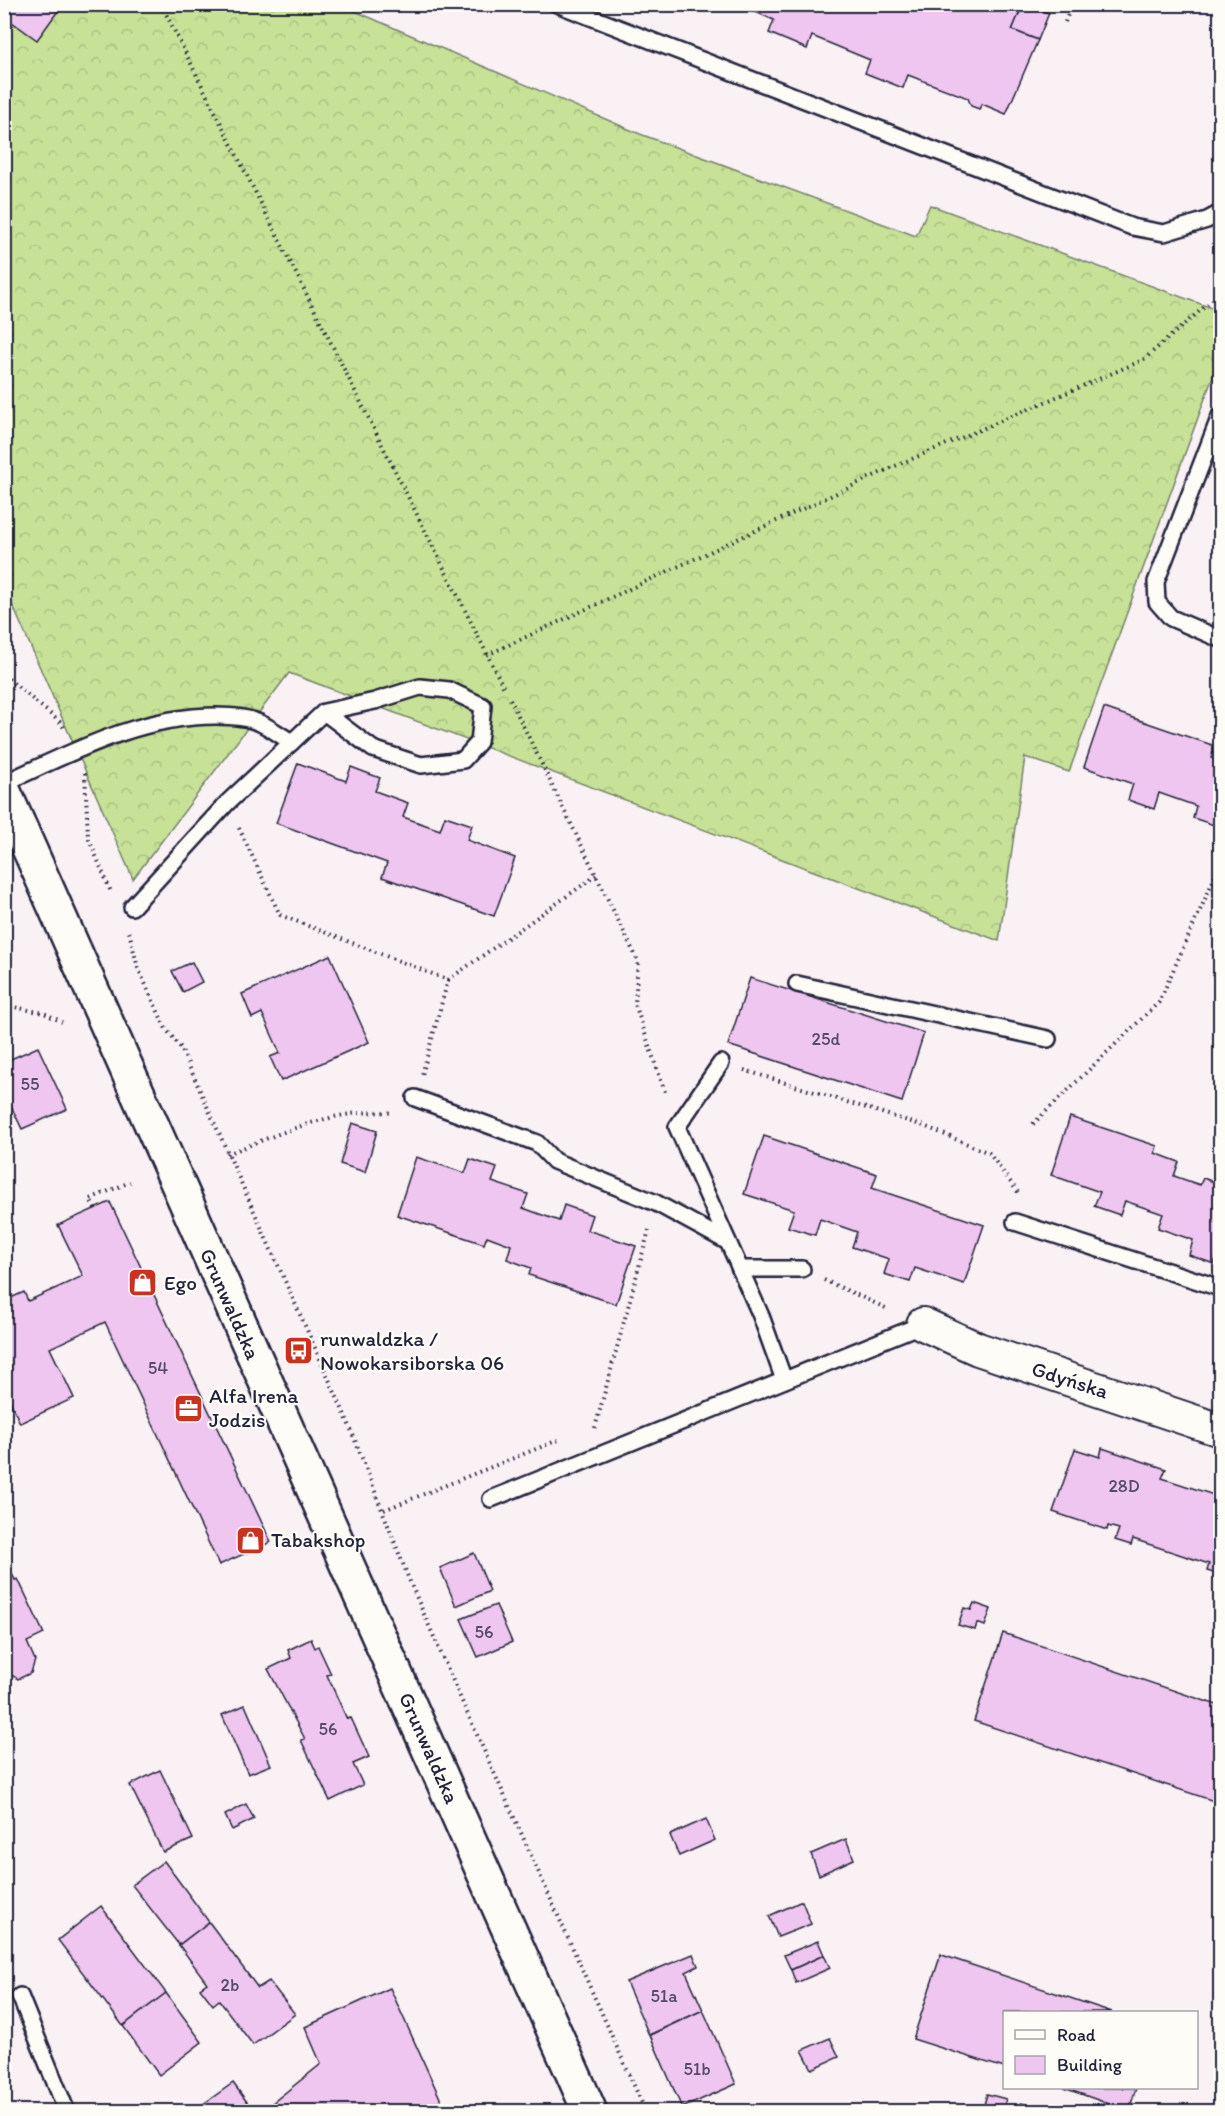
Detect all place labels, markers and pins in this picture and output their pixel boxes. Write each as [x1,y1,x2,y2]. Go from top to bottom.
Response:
shop icon: Ego [127,1267,159,1299]
place label: Ego [164,1270,197,1295]
place label: runwaldzka / Nowokarsiborska 06 [320,1326,504,1375]
bus stop icon: runwaldzka / Nowokarsiborska 06 [283,1335,315,1367]
place label: Alfa Irena Jodzis [209,1383,299,1432]
office icon: Alfa Irena Jodzis [172,1392,204,1424]
shop icon: Tabakshop [234,1524,266,1556]
place label: Tabakshop [271,1527,365,1552]

